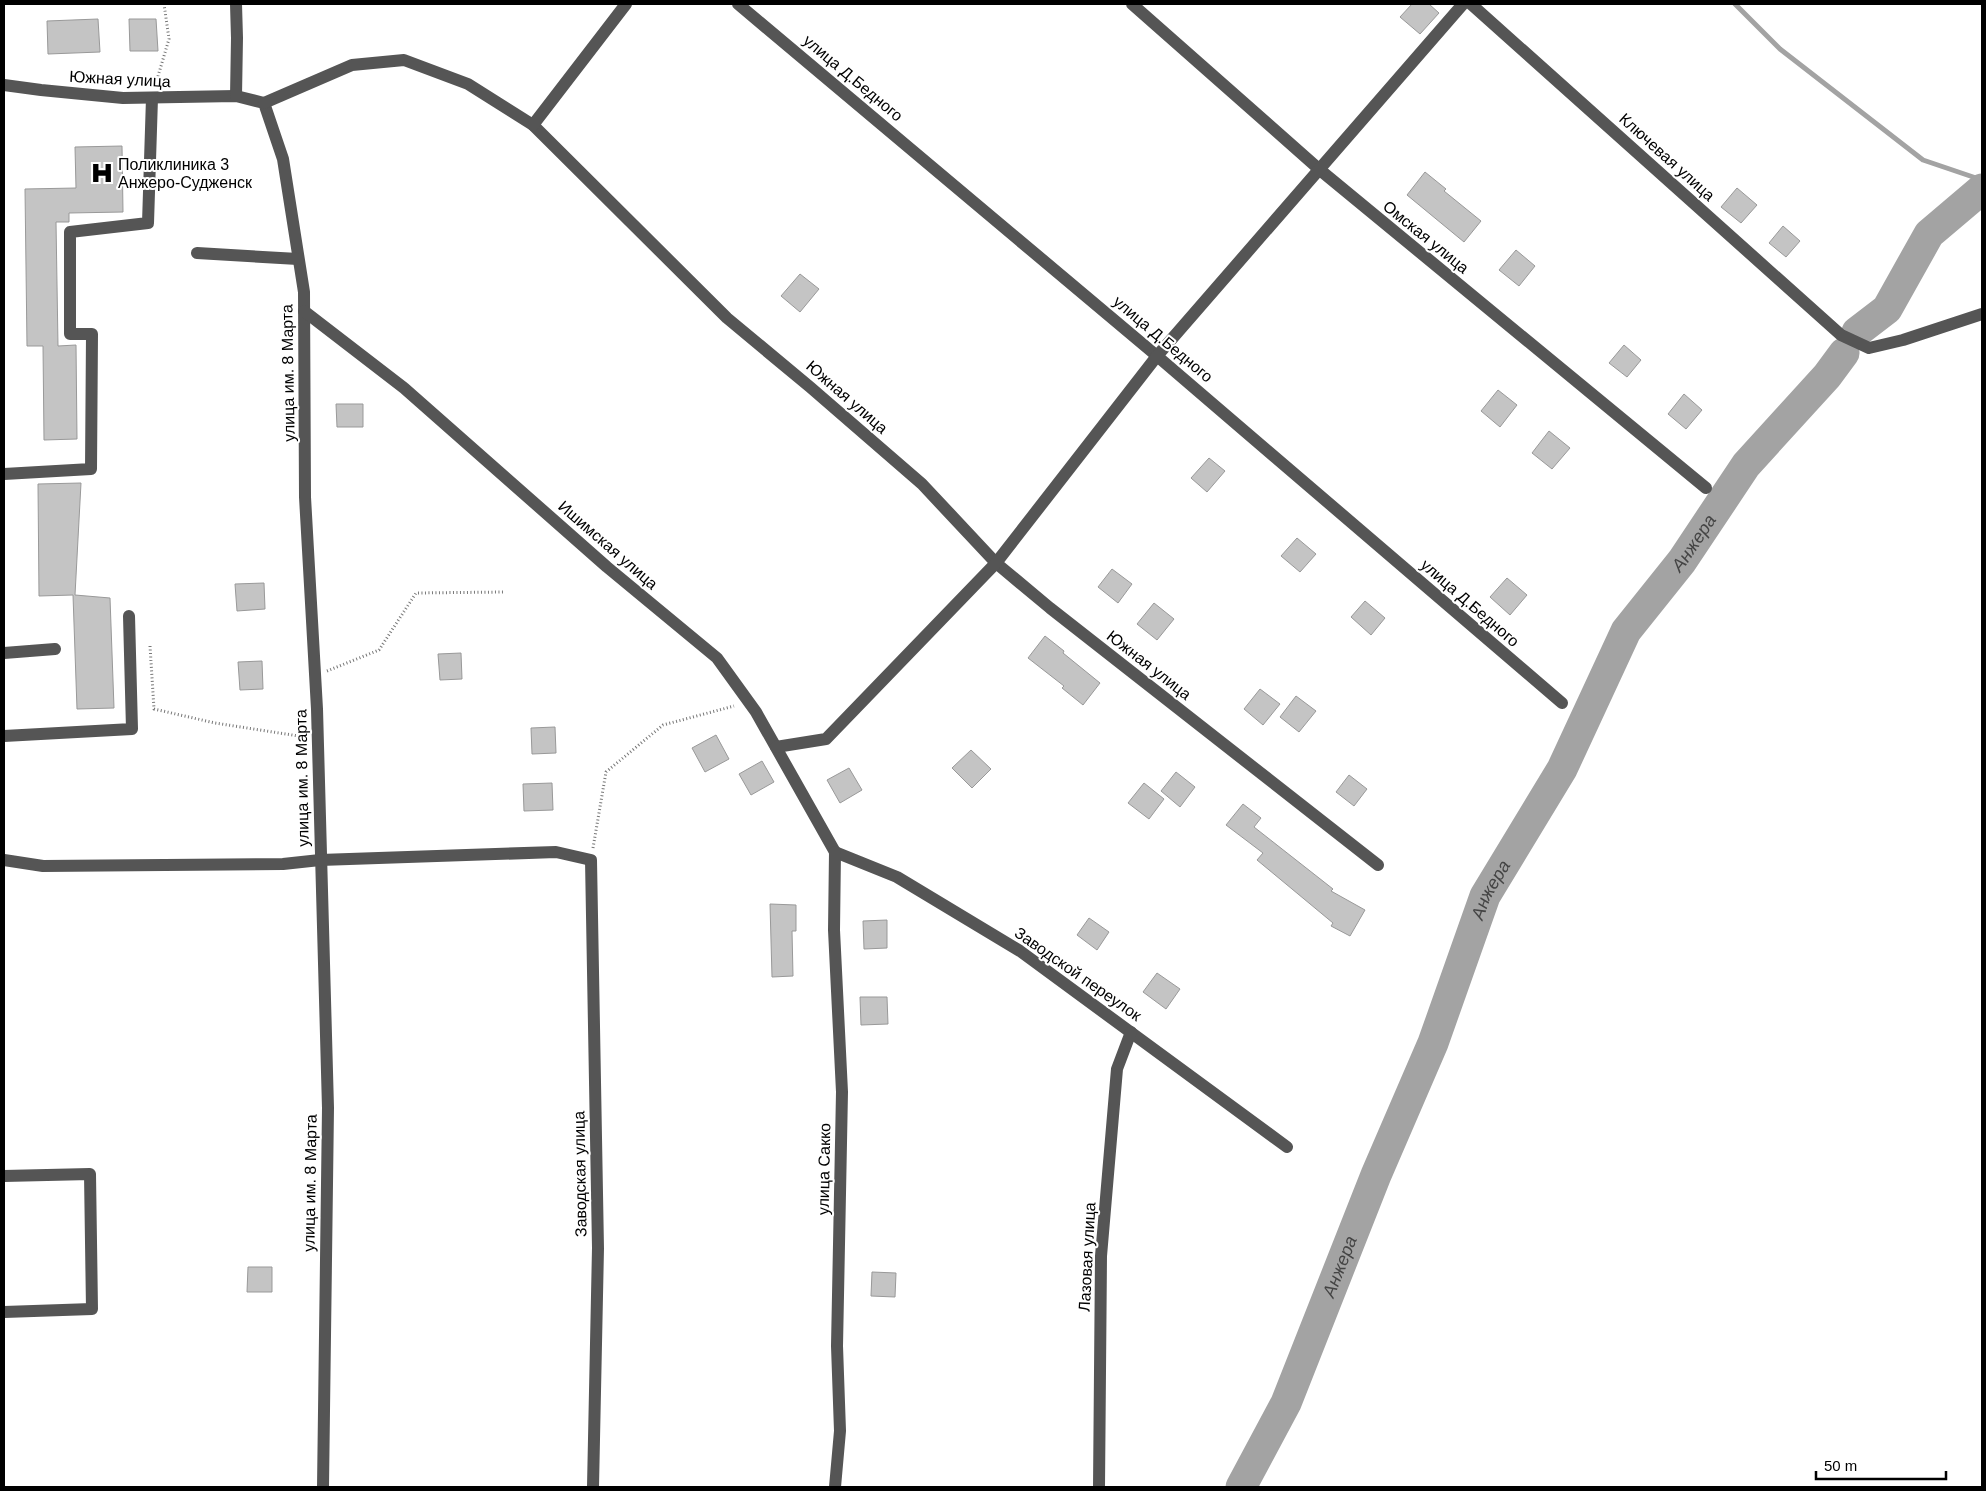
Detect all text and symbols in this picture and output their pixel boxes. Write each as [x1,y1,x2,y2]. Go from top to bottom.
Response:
street label: улица Д.Бедного [800,32,906,124]
street label: Южная улица [69,68,171,90]
street label: Ключевая улица [1616,110,1718,204]
place label: Поликлиника 3 Анжеро-Судженск [118,156,253,191]
hospital icon: Поликлиника 3 Анжеро-Судженск [89,160,115,186]
street label: Омская улица [1380,197,1472,277]
street label: улица Д.Бедного [1110,293,1216,385]
street label: улица им. 8 Марта [278,304,298,442]
street label: Южная улица [803,357,891,437]
street label: Ишимская улица [555,497,661,593]
water label: Анжера [1667,511,1720,576]
street label: улица Д.Бедного [1418,556,1523,650]
street label: Южная улица [1104,627,1194,703]
street label: улица им. 8 Марта [292,709,312,847]
water label: Анжера [1467,857,1514,923]
street label: Заводской переулок [1011,924,1145,1025]
street label: Заводская улица [570,1111,590,1237]
street label: улица им. 8 Марта [300,1114,320,1252]
street label: улица Сакко [815,1123,833,1215]
street label: Лазовая улица [1076,1202,1098,1312]
water label: Анжера [1318,1233,1361,1301]
scale bar [1816,1448,1946,1480]
text: 50 m [1824,1457,1857,1474]

